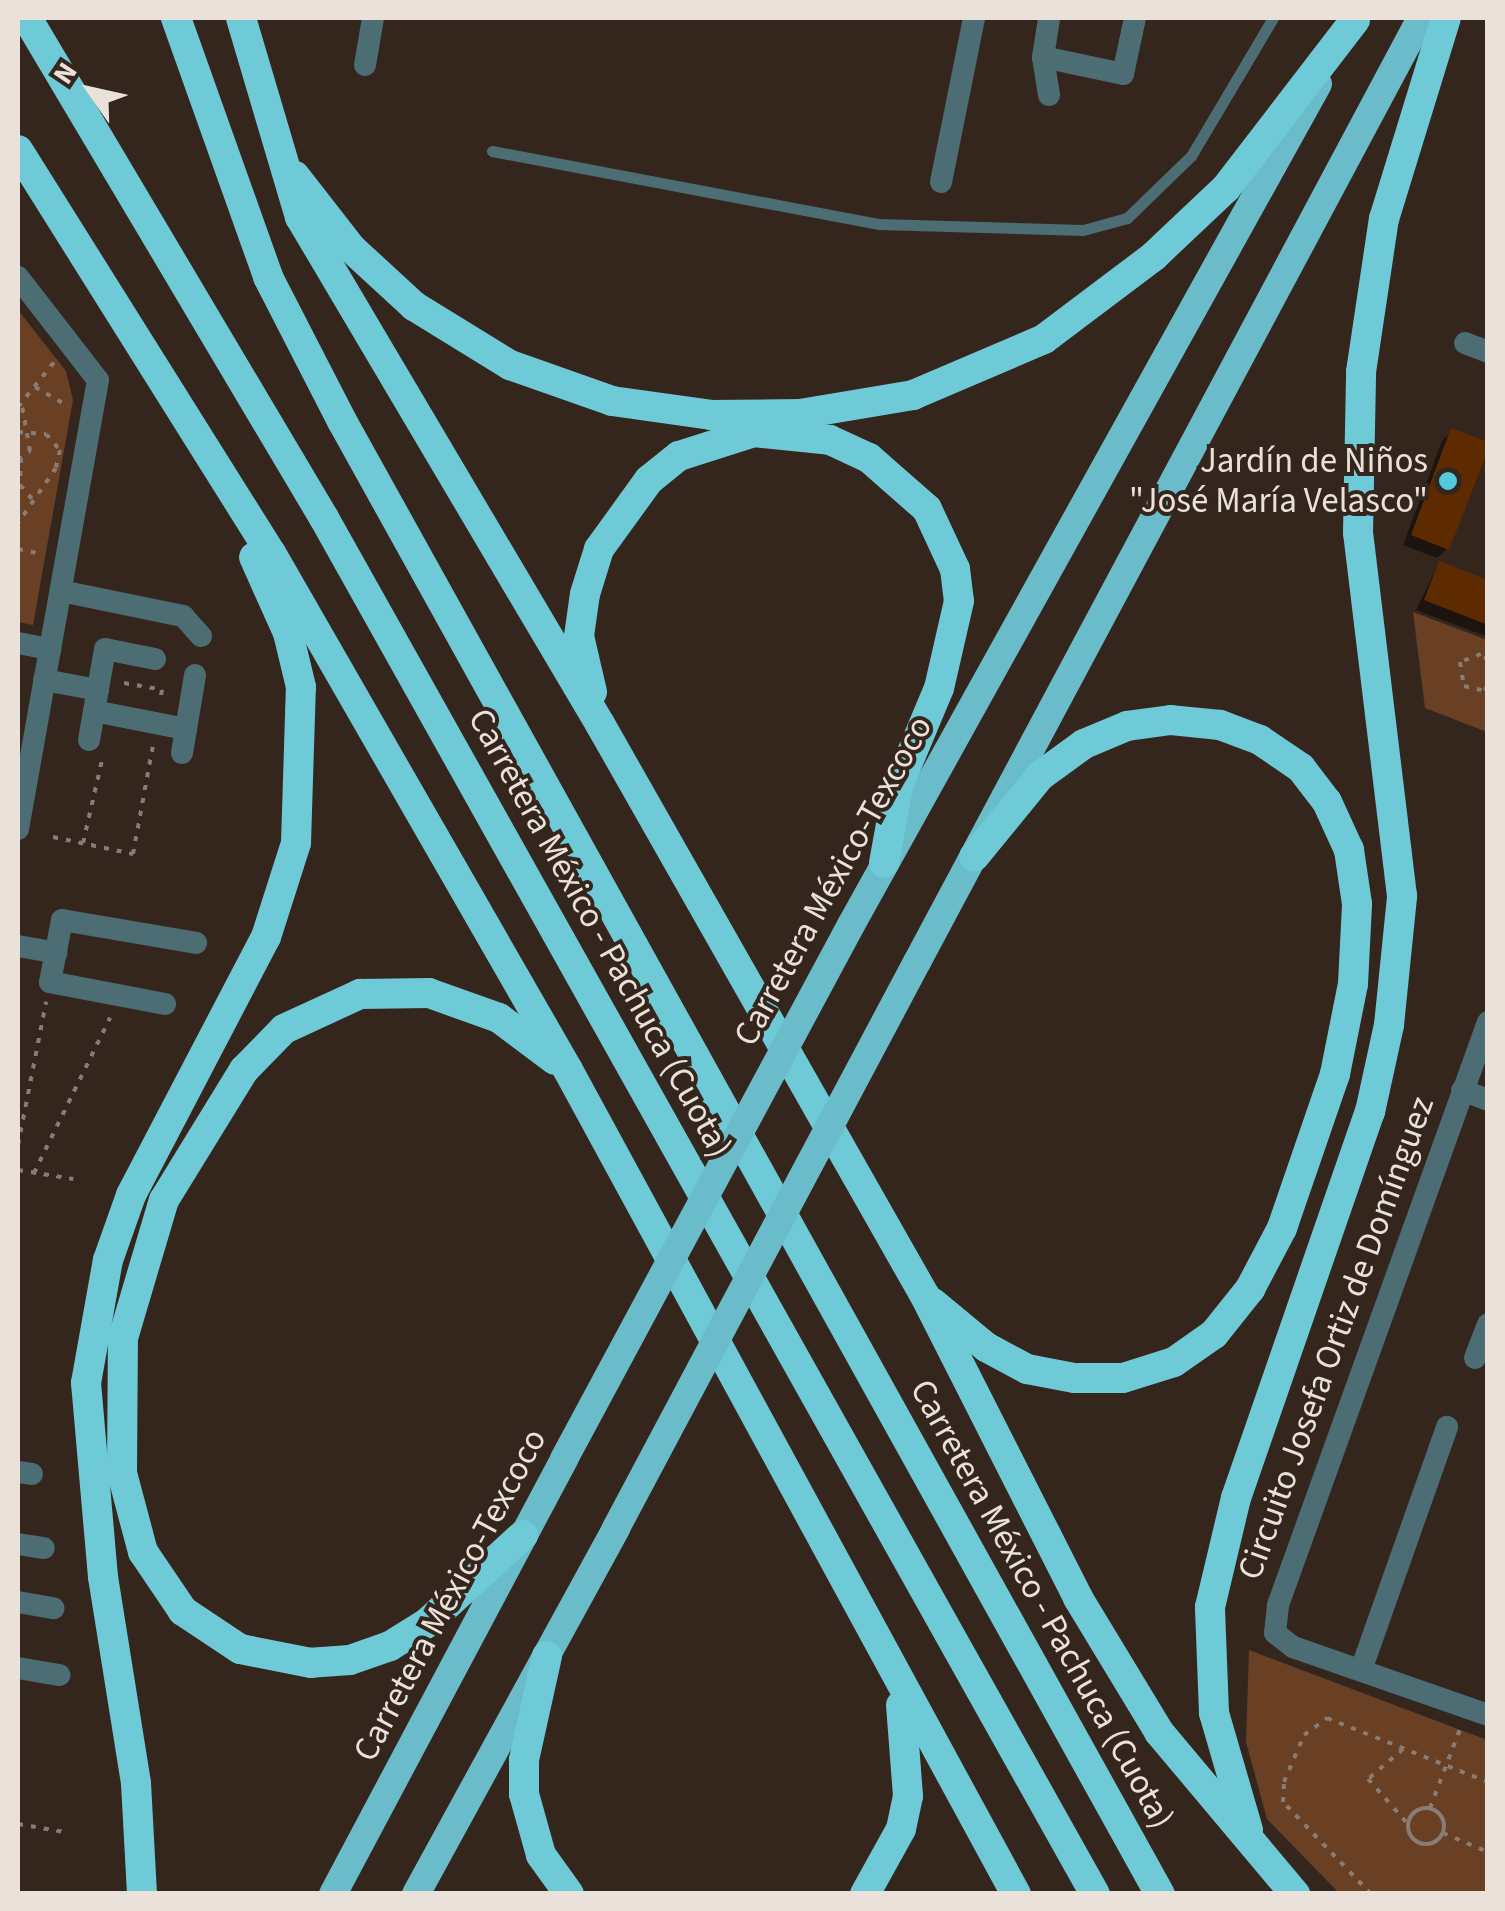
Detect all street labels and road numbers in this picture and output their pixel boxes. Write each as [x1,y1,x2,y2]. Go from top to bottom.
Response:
street label: Carretera México - Pachuca (Cuota) [459,701,741,1165]
street label: Carretera México-Texcoco [725,709,941,1053]
street label: Circuito Josefa Ortiz de Domínguez [1229,1091,1443,1585]
street label: Carretera México - Pachuca (Cuota) [901,1372,1183,1836]
street label: Carretera México-Texcoco [344,1422,556,1768]

